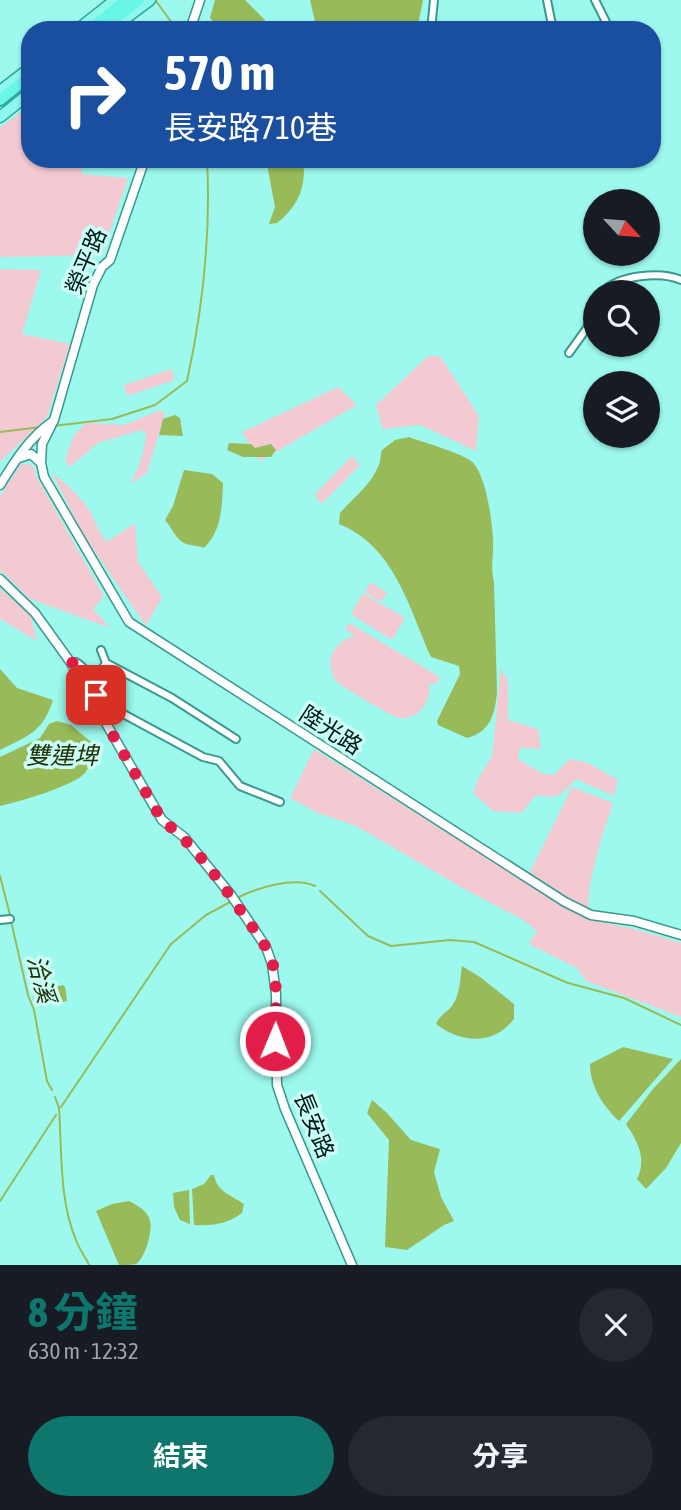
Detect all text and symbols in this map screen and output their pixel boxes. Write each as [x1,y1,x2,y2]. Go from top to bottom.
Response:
text: 570 m [164,44,275,100]
icon: right [49,49,140,140]
text: 長安路710巷 [164,109,337,146]
north arrow [583,189,660,266]
map controls [583,189,660,448]
street label: 榮平路 [61,224,111,298]
button: search [583,280,660,357]
button: layers [583,371,660,448]
pin [66,665,126,725]
icon: arrive [77,676,115,714]
street label: 陸光路 [295,700,367,760]
water label: 雙連埤 [26,742,101,769]
water label: 洽溪 [23,952,61,1008]
position arrow [238,1004,312,1078]
street label: 長安路 [289,1088,339,1162]
text: 8 分鐘 [28,1288,138,1336]
button: close [579,1288,653,1362]
text: 630 m · 12:32 [28,1338,139,1364]
button: 結束 [28,1416,334,1496]
button: 分享 [348,1416,653,1496]

